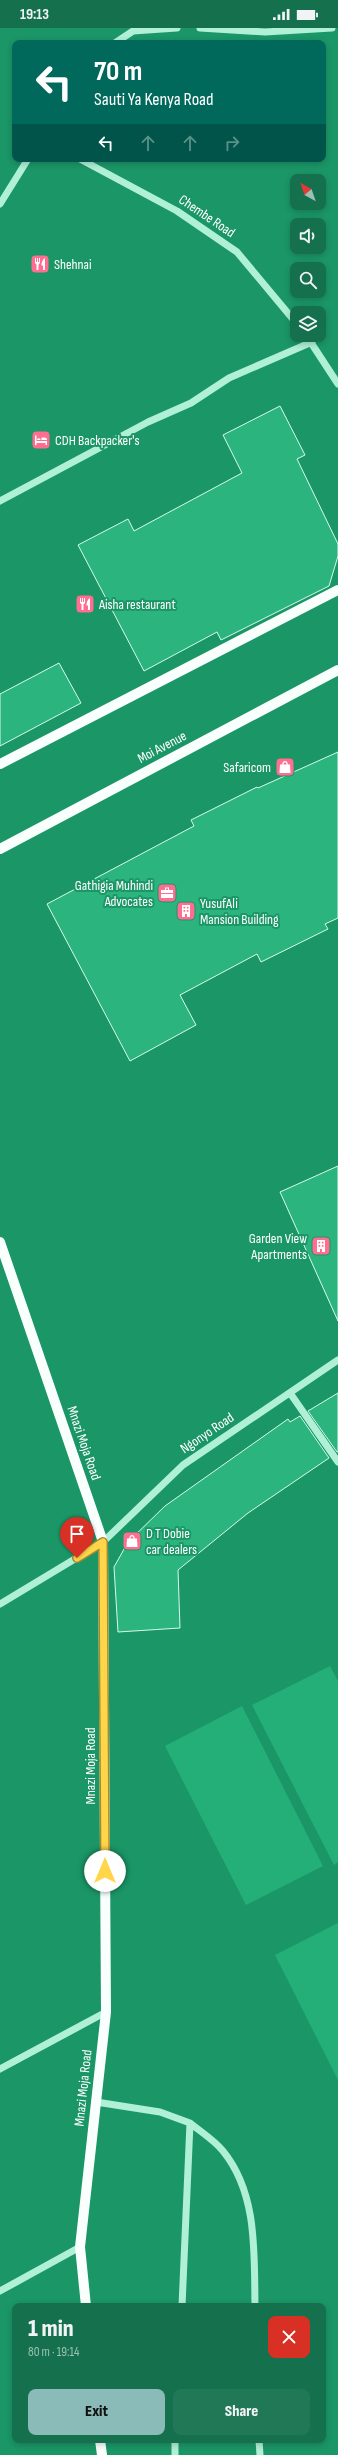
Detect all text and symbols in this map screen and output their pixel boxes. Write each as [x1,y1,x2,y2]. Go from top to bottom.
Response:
text: 19:13 [20,5,49,24]
text: 70 m [94,55,142,88]
icon: left [28,56,80,108]
text: Sauti Ya Kenya Road [94,89,214,110]
icon: left [95,132,117,154]
icon: ahead [137,132,159,154]
icon: ahead [179,132,201,154]
icon: right [221,132,243,154]
north arrow [290,174,326,210]
map controls [290,174,326,342]
street label: Chembe Road [176,191,239,241]
button: sound [290,218,326,254]
restaurant icon: Shehnai [29,253,51,275]
place label: Shehnai [54,256,92,273]
button: search [290,262,326,298]
button: layers [290,306,326,342]
hotel icon: CDH Backpacker's [30,429,52,451]
place label: CDH Backpacker's [55,432,140,449]
restaurant icon: Aisha restaurant [74,593,96,615]
place label: Aisha restaurant [98,596,176,613]
street label: Moi Avenue [135,727,189,767]
shop icon: Safaricom [274,756,296,778]
place label: Safaricom [223,759,271,776]
place label: Gathigia Muhindi Advocates [75,877,153,910]
office icon: Gathigia Muhindi Advocates [156,882,178,904]
place label: YusufAli Mansion Building [200,895,279,928]
building icon: YusufAli Mansion Building [175,900,197,922]
place label: Garden View Apartments [249,1230,307,1263]
building icon: Garden View Apartments [310,1235,332,1257]
street label: Mnazi Moja Road [63,1404,105,1482]
street label: Ngonyo Road [177,1409,237,1457]
pin [60,1517,94,1558]
icon: arrive [66,1523,88,1545]
place label: D T Dobie car dealers [146,1525,197,1558]
shop icon: D T Dobie car dealers [121,1530,143,1552]
street label: Mnazi Moja Road [82,1727,99,1805]
position arrow [84,1850,126,1892]
street label: Mnazi Moja Road [71,2049,96,2127]
text: 1 min [28,2314,74,2343]
button: close [268,2316,310,2358]
text: 80 m · 19:14 [28,2344,79,2360]
button: Exit [28,2389,165,2435]
button: Share [173,2389,310,2435]

